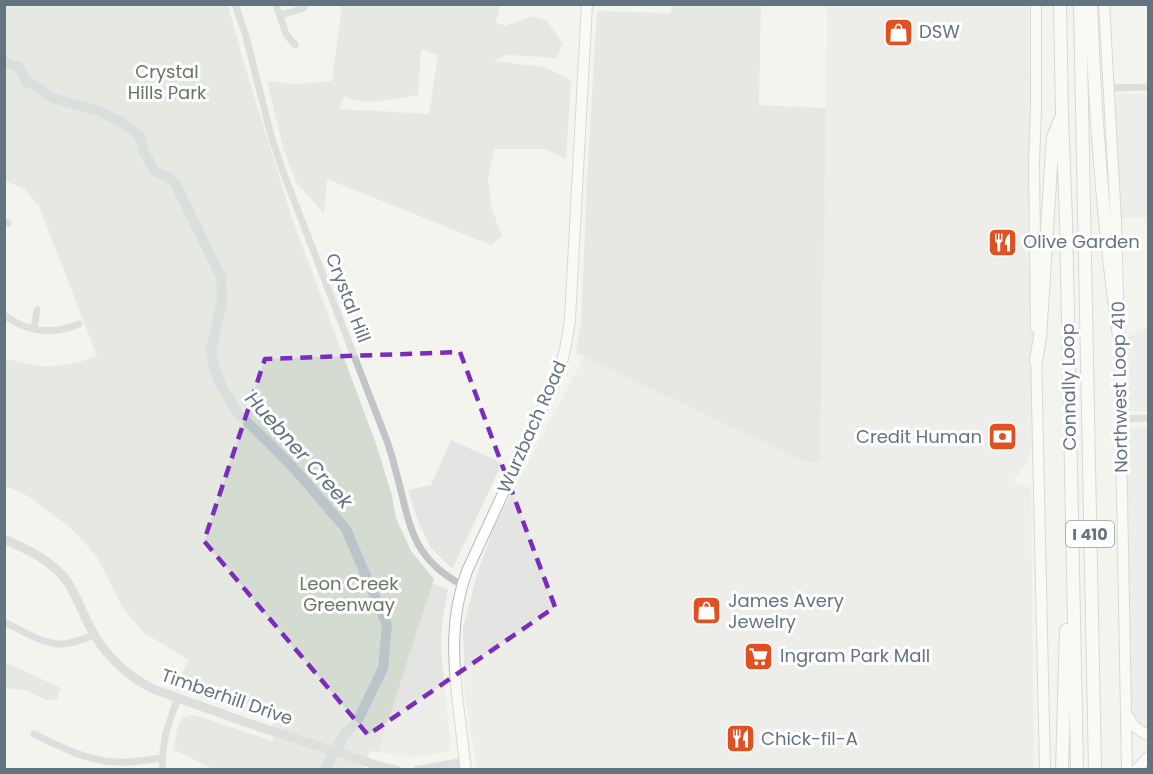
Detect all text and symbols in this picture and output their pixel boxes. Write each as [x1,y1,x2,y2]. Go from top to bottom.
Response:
shop icon: DSW [882,16,914,48]
place label: DSW [919,19,960,44]
park label: Crystal Hills Park [128,59,207,105]
restaurant icon: Olive Garden [986,226,1018,258]
place label: Olive Garden [1023,229,1140,254]
street label: Crystal Hill [320,250,377,346]
street label: Northwest Loop 410 [1106,301,1133,473]
street label: Connally Loop [1055,323,1082,451]
street label: Wurzbach Road [491,357,572,497]
water label: Huebner Creek [239,385,360,516]
bank icon: Credit Human [987,421,1019,453]
place label: Credit Human [856,424,982,449]
road number: I 410 [1066,521,1114,547]
park label: Leon Creek Greenway [300,571,399,617]
place label: James Avery Jewelry [728,588,844,634]
shop icon: James Avery Jewelry [691,595,723,627]
supermarket icon: Ingram Park Mall [743,640,775,672]
place label: Ingram Park Mall [780,643,930,668]
street label: Timberhill Drive [158,662,296,731]
restaurant icon: Chick-fil-A [724,723,756,755]
place label: Chick-fil-A [761,726,858,751]

